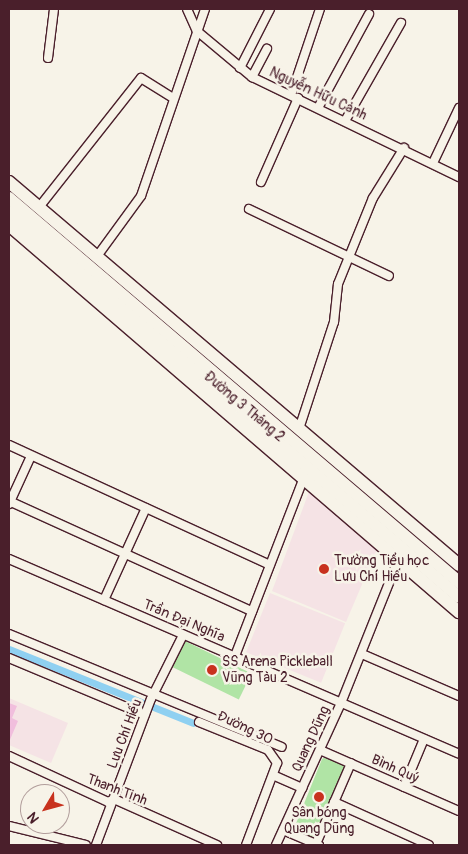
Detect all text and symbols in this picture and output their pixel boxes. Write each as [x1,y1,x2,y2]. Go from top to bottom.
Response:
street label: Nguyễn Hữu Cảnh [267,64,369,124]
street label: Đường 3 Tháng 2 [200,368,288,446]
place label: Trường Tiểu học Lưu Chí Hiếu [334,553,429,586]
marker: Trường Tiểu học Lưu Chí Hiếu [318,563,330,575]
street label: Trần Đại Nghĩa [141,596,227,646]
place label: SS Arena Pickleball Vũng Tàu 2 [222,654,333,686]
marker: SS Arena Pickleball Vũng Tàu 2 [206,664,218,676]
street label: Lưu Chí Hiếu [104,697,146,771]
street label: Quang Dũng [288,703,334,775]
street label: Đường 30 [214,708,276,748]
street label: Bình Quý [369,751,421,787]
street label: Thanh Tịnh [84,771,150,809]
north arrow [20,784,70,834]
marker: Sân bóng Quang Dũng [313,791,325,803]
place label: Sân bóng Quang Dũng [284,805,354,838]
text: N [24,809,43,827]

